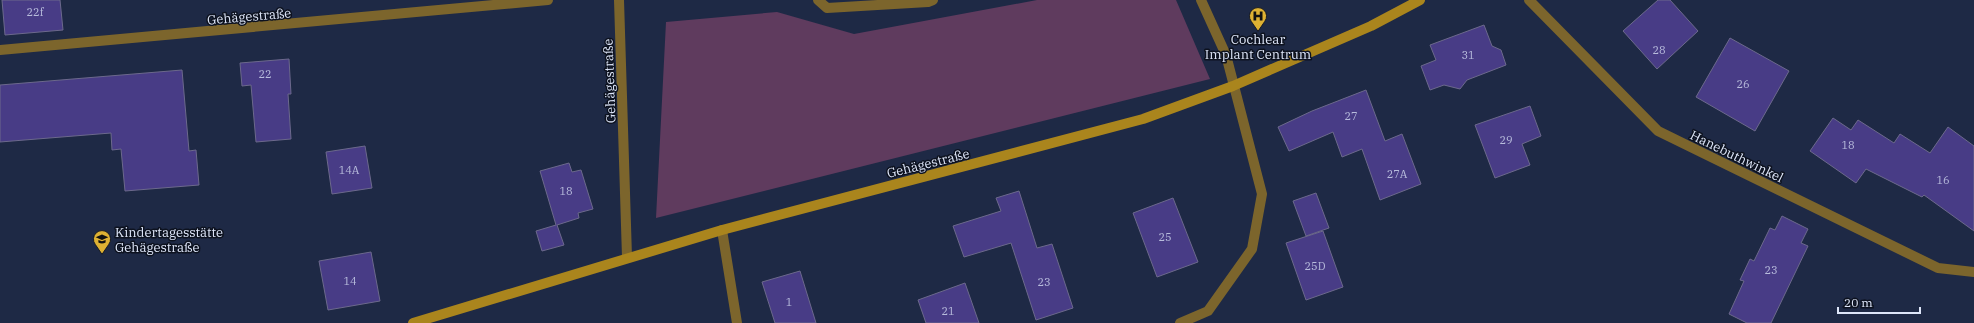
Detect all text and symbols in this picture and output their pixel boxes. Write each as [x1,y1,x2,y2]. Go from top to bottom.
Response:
street label: Gehägestraße [206,4,292,29]
house number: 22f [27,5,45,19]
hospital icon: Cochlear Implant Centrum [1248,6,1268,31]
place label: Cochlear Implant Centrum [1205,31,1311,63]
street label: Gehägestraße [600,38,619,123]
house number: 28 [1652,43,1666,57]
house number: 31 [1461,48,1475,62]
house number: 22 [258,67,272,81]
house number: 26 [1736,77,1750,91]
house number: 27 [1344,109,1358,123]
street label: Hanebuthwinkel [1687,127,1786,186]
house number: 29 [1499,133,1513,147]
house number: 18 [1841,138,1855,152]
street label: Gehägestraße [885,145,971,182]
house number: 14A [339,163,360,177]
house number: 27A [1387,167,1408,181]
house number: 16 [1936,173,1950,187]
house number: 18 [559,184,573,198]
place label: Kindertagesstätte Gehägestraße [115,224,223,256]
school or university icon: Kindertagesstätte Gehägestraße [92,229,112,254]
house number: 25 [1158,230,1172,244]
house number: 25D [1305,259,1326,273]
house number: 23 [1764,263,1778,277]
house number: 14 [343,274,357,288]
house number: 23 [1037,275,1051,289]
scale bar [1838,289,1920,315]
house number: 1 [786,295,792,309]
text: 20 m [1844,295,1873,310]
house number: 21 [941,304,955,318]

